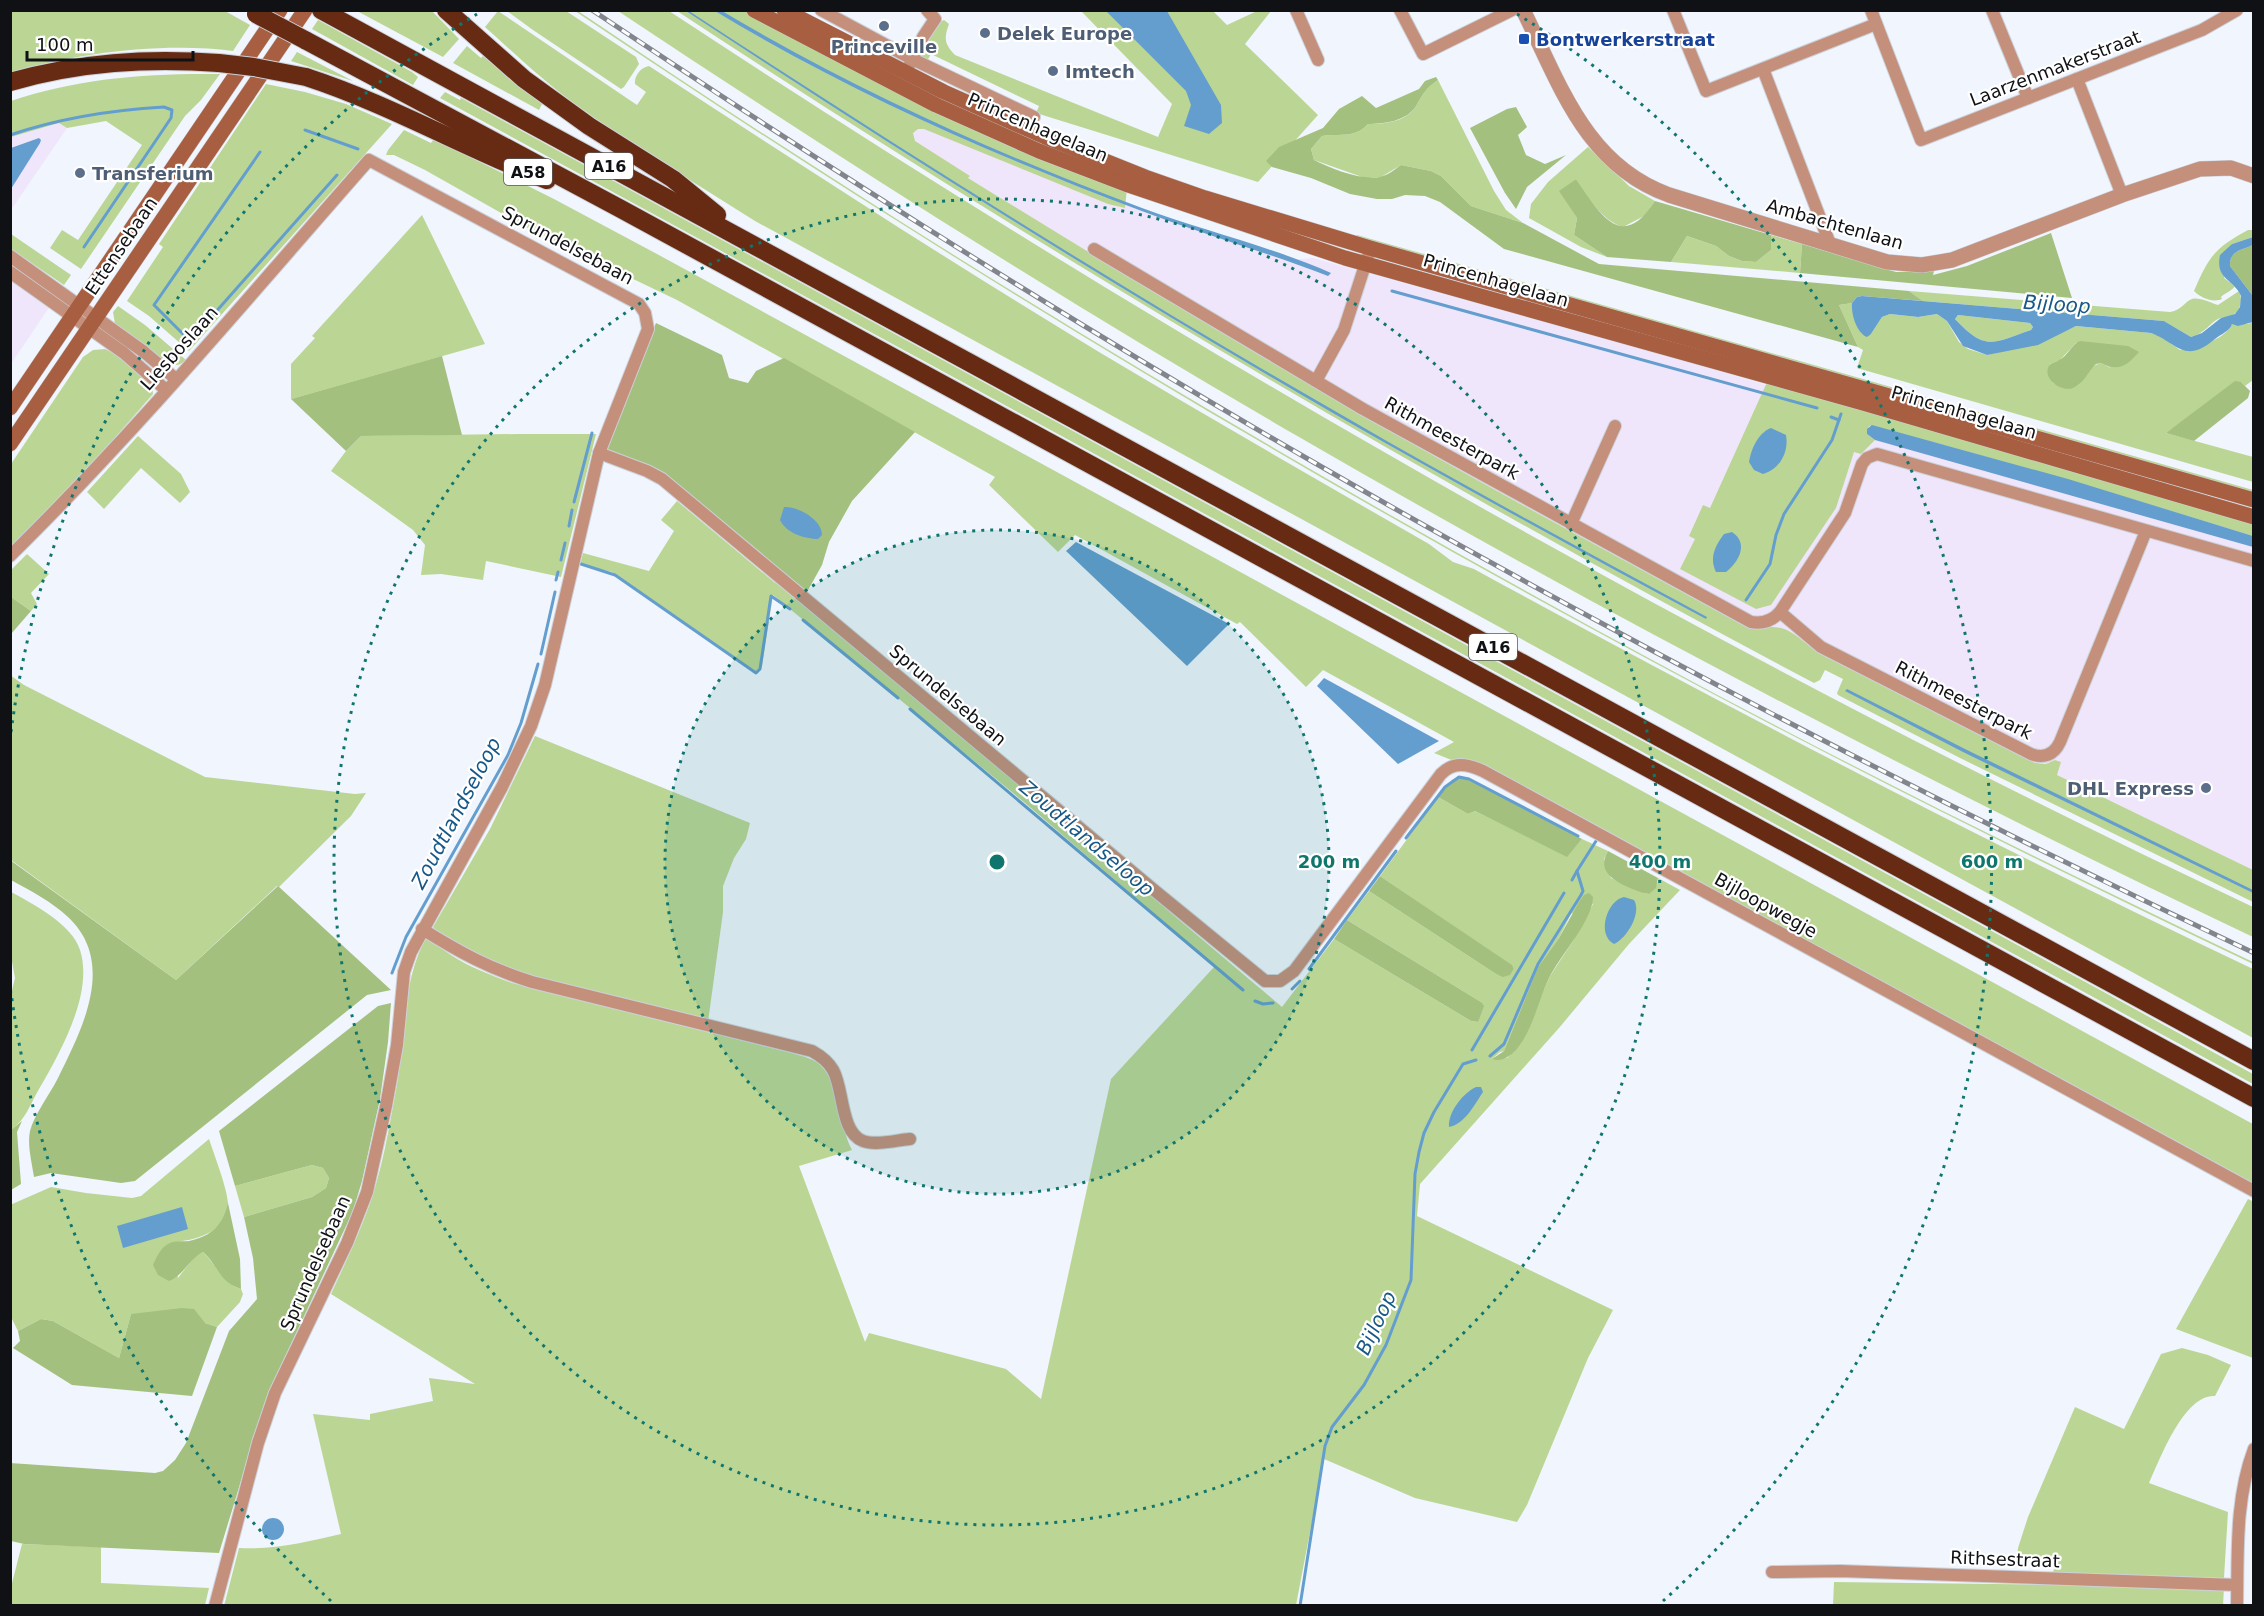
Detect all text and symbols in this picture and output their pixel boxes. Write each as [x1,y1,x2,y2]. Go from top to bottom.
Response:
marker: Princeville [877,19,891,33]
place label: Delek Europe [997,23,1132,44]
scale bar [27,24,194,62]
marker: Delek Europe [978,26,992,40]
street label: Laarzenmakerstraat [1967,26,2143,110]
place label: Bontwerkerstraat [1536,29,1715,50]
marker: Bontwerkerstraat [1517,32,1531,46]
text: 100 m [36,34,94,55]
place label: Princeville [831,36,937,57]
place label: Imtech [1065,61,1135,82]
marker: Imtech [1046,64,1060,78]
street label: Princenhagelaan [965,88,1111,166]
road number: A16 [585,153,633,179]
road number: A58 [504,159,552,185]
place label: Transferium [92,163,214,184]
marker: Transferium [73,166,87,180]
street label: Ettensebaan [81,193,161,299]
street label: Ambachtenlaan [1764,194,1906,254]
street label: Sprundelsebaan [499,201,637,289]
street label: Princenhagelaan [1421,249,1571,311]
water label: Bijloop [2022,290,2092,318]
street label: Liesboslaan [136,302,222,394]
street label: Princenhagelaan [1889,381,2039,443]
street label: Rithmeesterpark [1381,392,1524,484]
road number: A16 [1469,634,1517,660]
street label: Sprundelsebaan [885,640,1011,750]
street label: Rithmeesterpark [1892,656,2036,744]
water label: Zoudtlandseloop [406,733,506,894]
water label: Zoudtlandseloop [1014,774,1159,901]
place label: DHL Express [2067,778,2194,799]
marker: DHL Express [2199,781,2213,795]
text: 200 m [1298,851,1360,872]
text: 400 m [1629,851,1691,872]
text: 600 m [1961,851,2023,872]
centre of rings [987,852,1007,872]
street label: Bijloopwegje [1711,868,1821,942]
street label: Sprundelsebaan [276,1192,354,1334]
water label: Bijloop [1351,1287,1401,1359]
street label: Rithsestraat [1950,1547,2060,1571]

